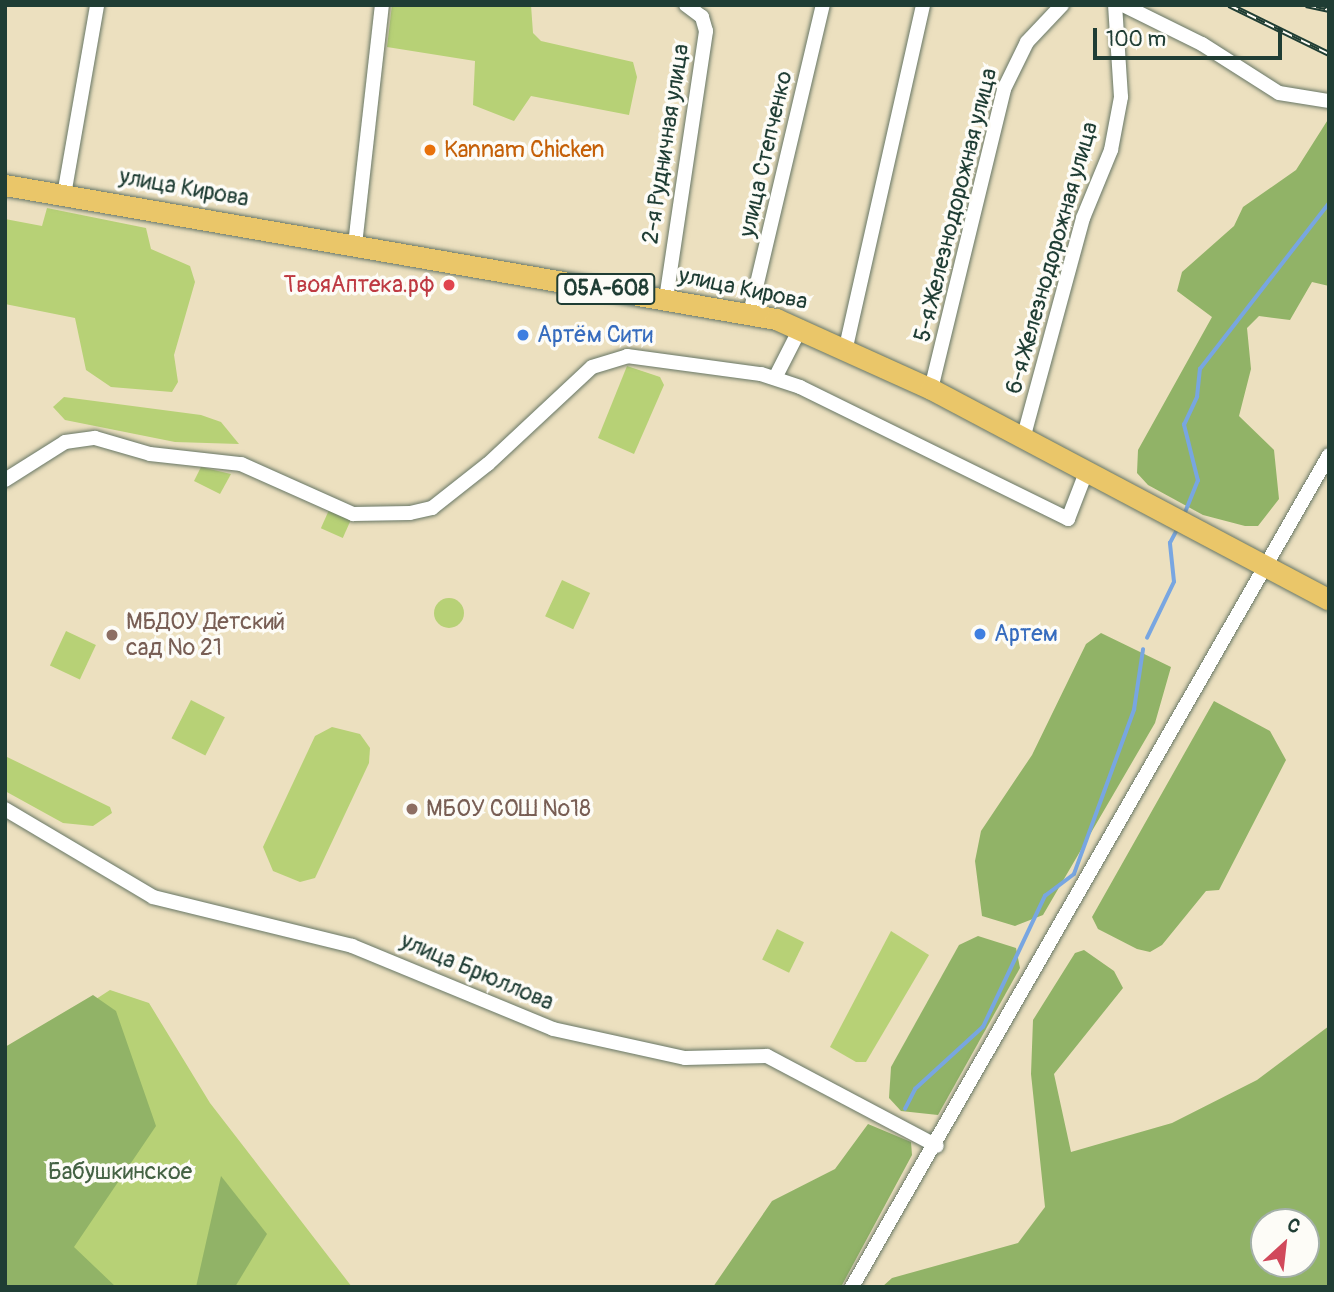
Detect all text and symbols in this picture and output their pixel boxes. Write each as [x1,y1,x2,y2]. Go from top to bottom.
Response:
scale bar [1096,14,1285,58]
text: 100 m [1106,26,1166,53]
street label: 2-я Рудничная улица [637,42,695,246]
street label: 5-я Железнодорожная улица [909,65,1003,345]
street label: улица Степченко [733,68,799,240]
street label: 6-я Железнодорожная улица [1000,119,1104,397]
place label: Kannam Chicken [444,136,604,164]
marker: Kannam Chicken [422,142,438,158]
street label: улица Кирова [117,163,251,213]
street label: улица Кирова [676,262,810,316]
place label: ТвояАптека.рф [284,271,435,299]
road number: 05А-608 [555,272,657,306]
marker: ТвояАптека.рф [441,277,457,293]
place label: Артём Сити [537,321,653,349]
marker: Артём Сити [515,327,531,343]
place label: МБДОУ Детский сад № 21 [126,608,285,662]
place label: Артем [994,620,1058,648]
marker: Артем [972,626,988,642]
marker: МБДОУ Детский сад № 21 [104,627,120,643]
place label: МБОУ СОШ №18 [426,795,591,823]
marker: МБОУ СОШ №18 [404,801,420,817]
street label: улица Брюллова [396,927,558,1017]
park label: Бабушкинское [48,1158,192,1186]
north arrow [1250,1208,1320,1278]
text: С [1283,1213,1304,1239]

